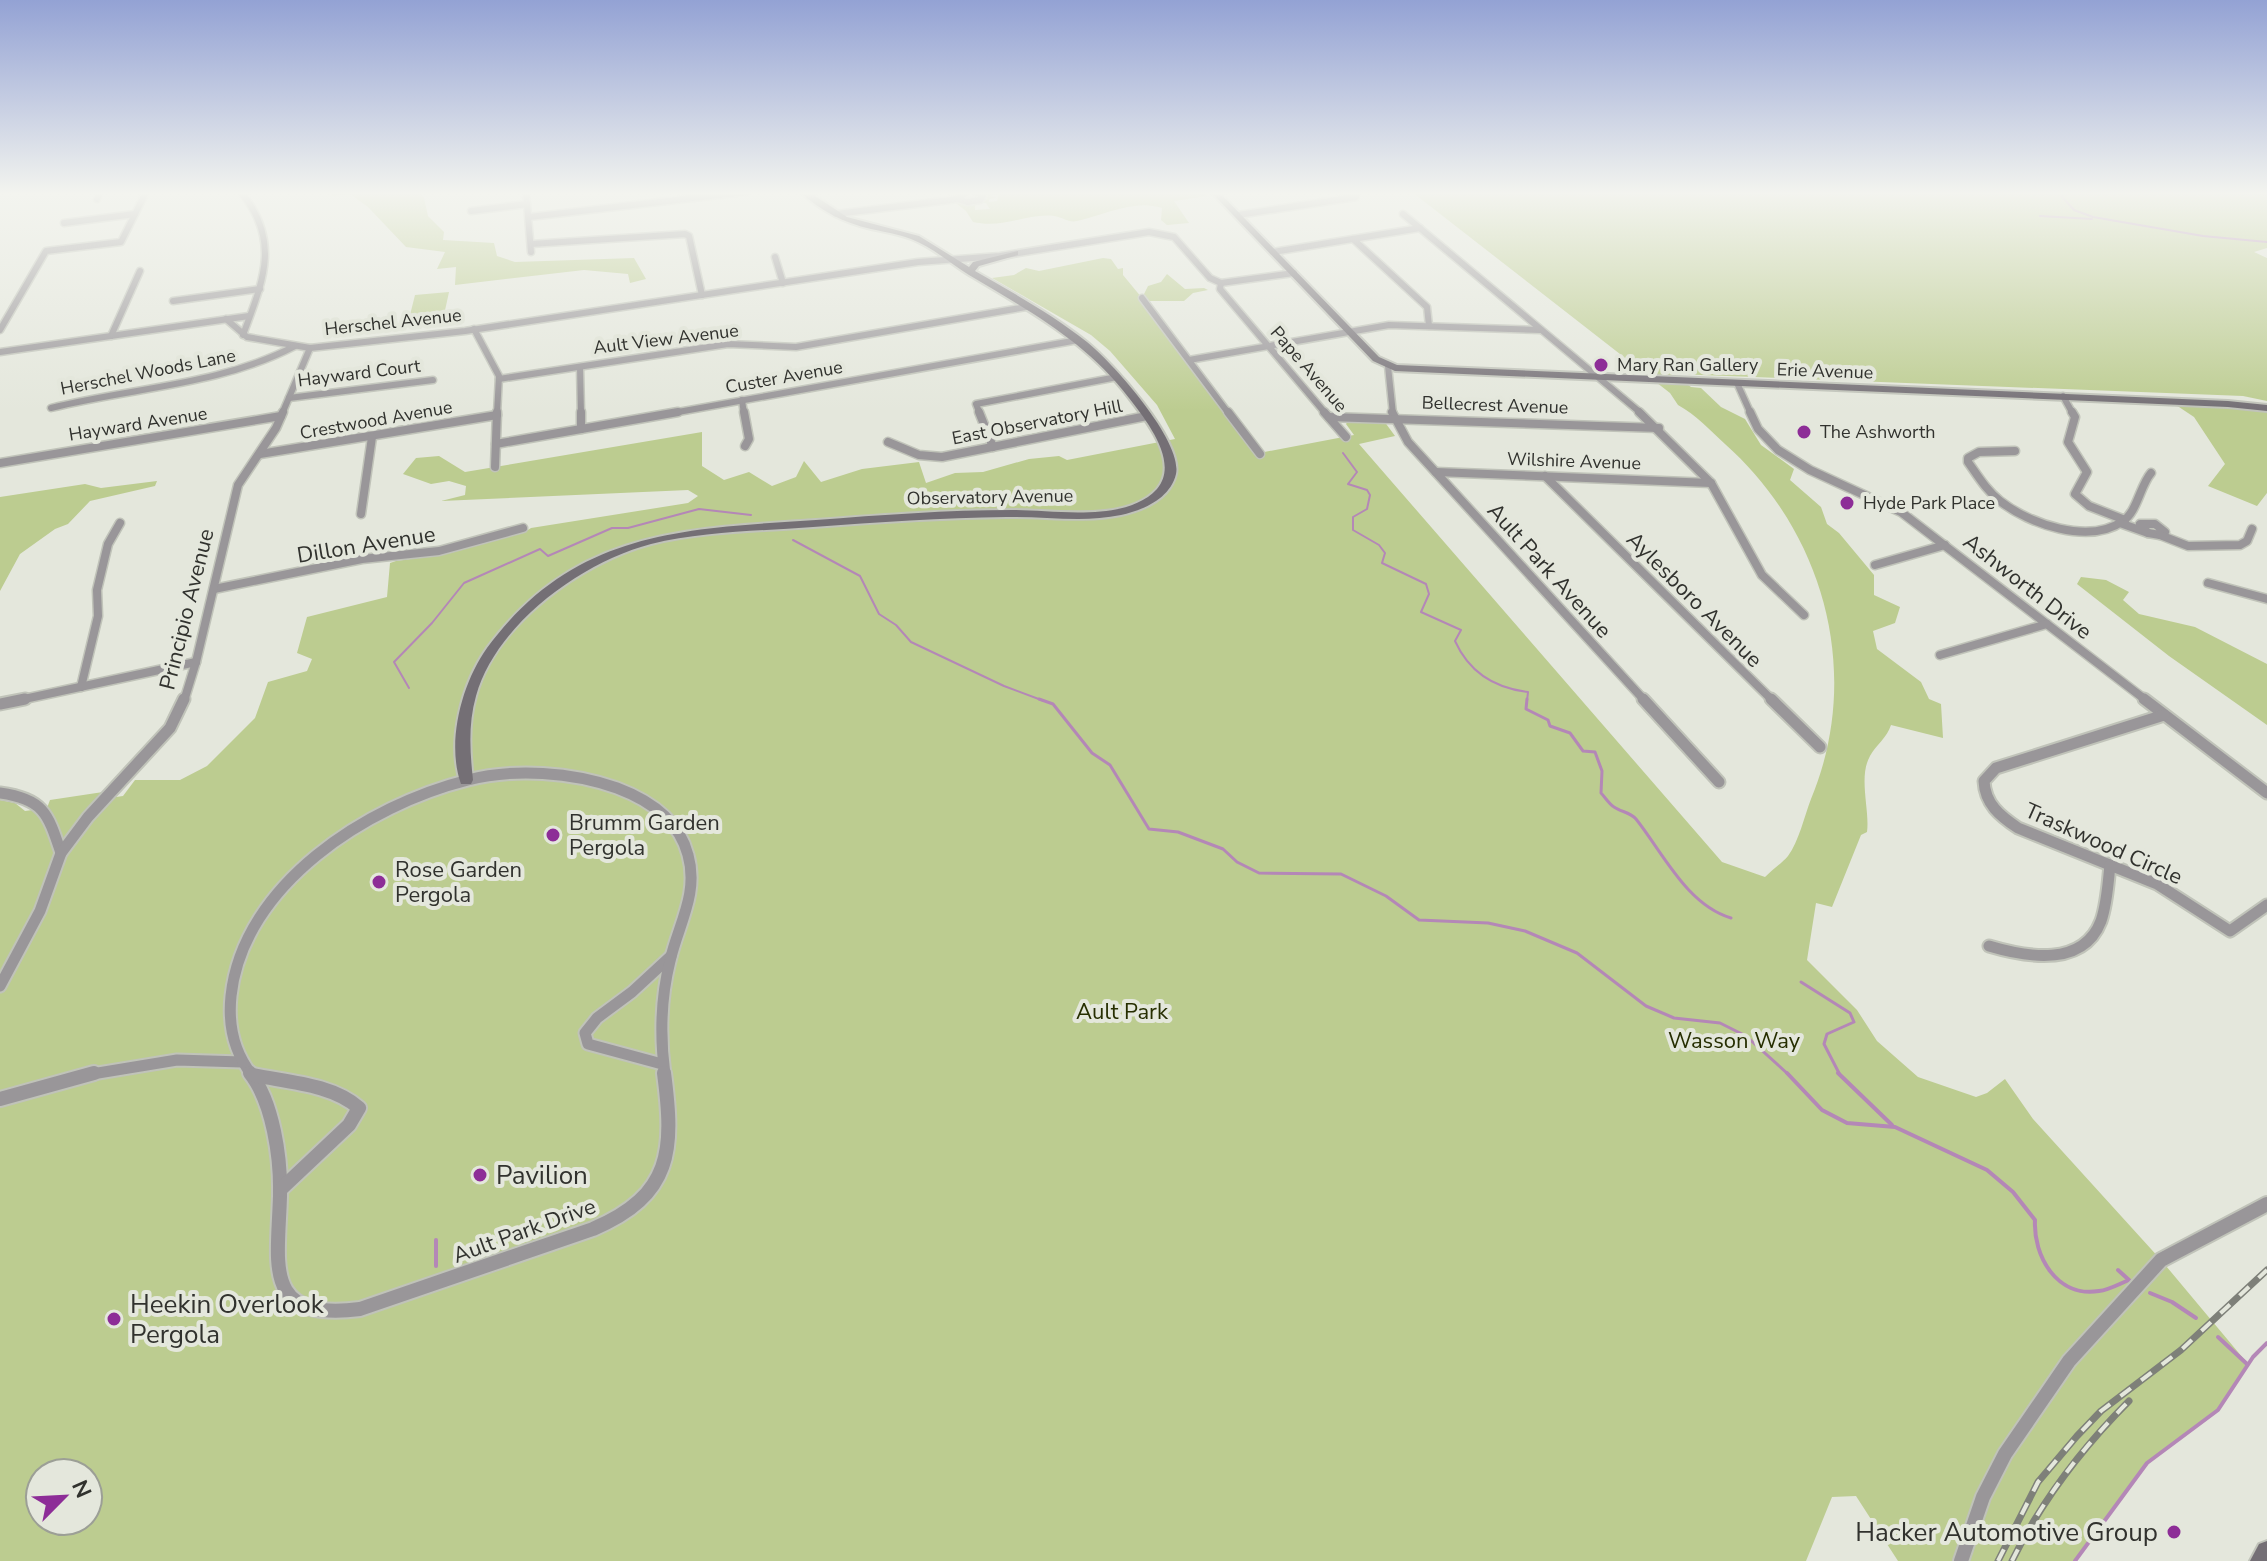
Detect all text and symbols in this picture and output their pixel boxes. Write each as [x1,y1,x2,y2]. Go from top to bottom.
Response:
street label: Herschel Avenue [323,303,463,341]
street label: Ault View Avenue [592,318,740,360]
street label: Pape Avenue [1265,321,1353,417]
street label: Herschel Woods Lane [58,343,238,401]
street label: Hayward Court [296,353,422,392]
place label: Mary Ran Gallery [1617,353,1759,377]
street label: Custer Avenue [723,355,845,399]
marker: Mary Ran Gallery [1592,356,1610,374]
street label: Erie Avenue [1776,357,1874,385]
street label: Bellecrest Avenue [1421,390,1569,420]
street label: East Observatory Hill [950,394,1125,450]
street label: Crestwood Avenue [298,395,454,445]
street label: Hayward Avenue [67,401,209,447]
place label: The Ashworth [1820,420,1936,444]
marker: The Ashworth [1795,423,1813,441]
street label: Wilshire Avenue [1507,447,1641,475]
street label: Observatory Avenue [907,484,1073,510]
place label: Hyde Park Place [1863,491,1995,515]
marker: Hyde Park Place [1838,494,1856,512]
street label: Ault Park Avenue [1480,497,1618,645]
street label: Dillon Avenue [295,519,437,571]
street label: Principio Avenue [152,525,222,693]
street label: Aylesboro Avenue [1620,525,1769,674]
street label: Ashworth Drive [1957,527,2098,647]
street label: Traskwood Circle [2020,796,2187,892]
place label: Brumm Garden Pergola [569,808,720,863]
marker: Brumm Garden Pergola [544,826,562,844]
place label: Rose Garden Pergola [395,855,522,910]
marker: Rose Garden Pergola [370,873,388,891]
park label: Ault Park [1076,997,1169,1027]
park label: Wasson Way [1668,1026,1801,1056]
place label: Pavilion [496,1158,588,1193]
marker: Pavilion [471,1166,489,1184]
street label: Ault Park Drive [449,1191,600,1271]
place label: Heekin Overlook Pergola [130,1287,325,1352]
marker: Heekin Overlook Pergola [105,1310,123,1328]
north arrow [24,1457,104,1537]
text: N [64,1476,98,1503]
place label: Hacker Automotive Group [1855,1515,2158,1550]
marker: Hacker Automotive Group [2165,1523,2183,1541]

